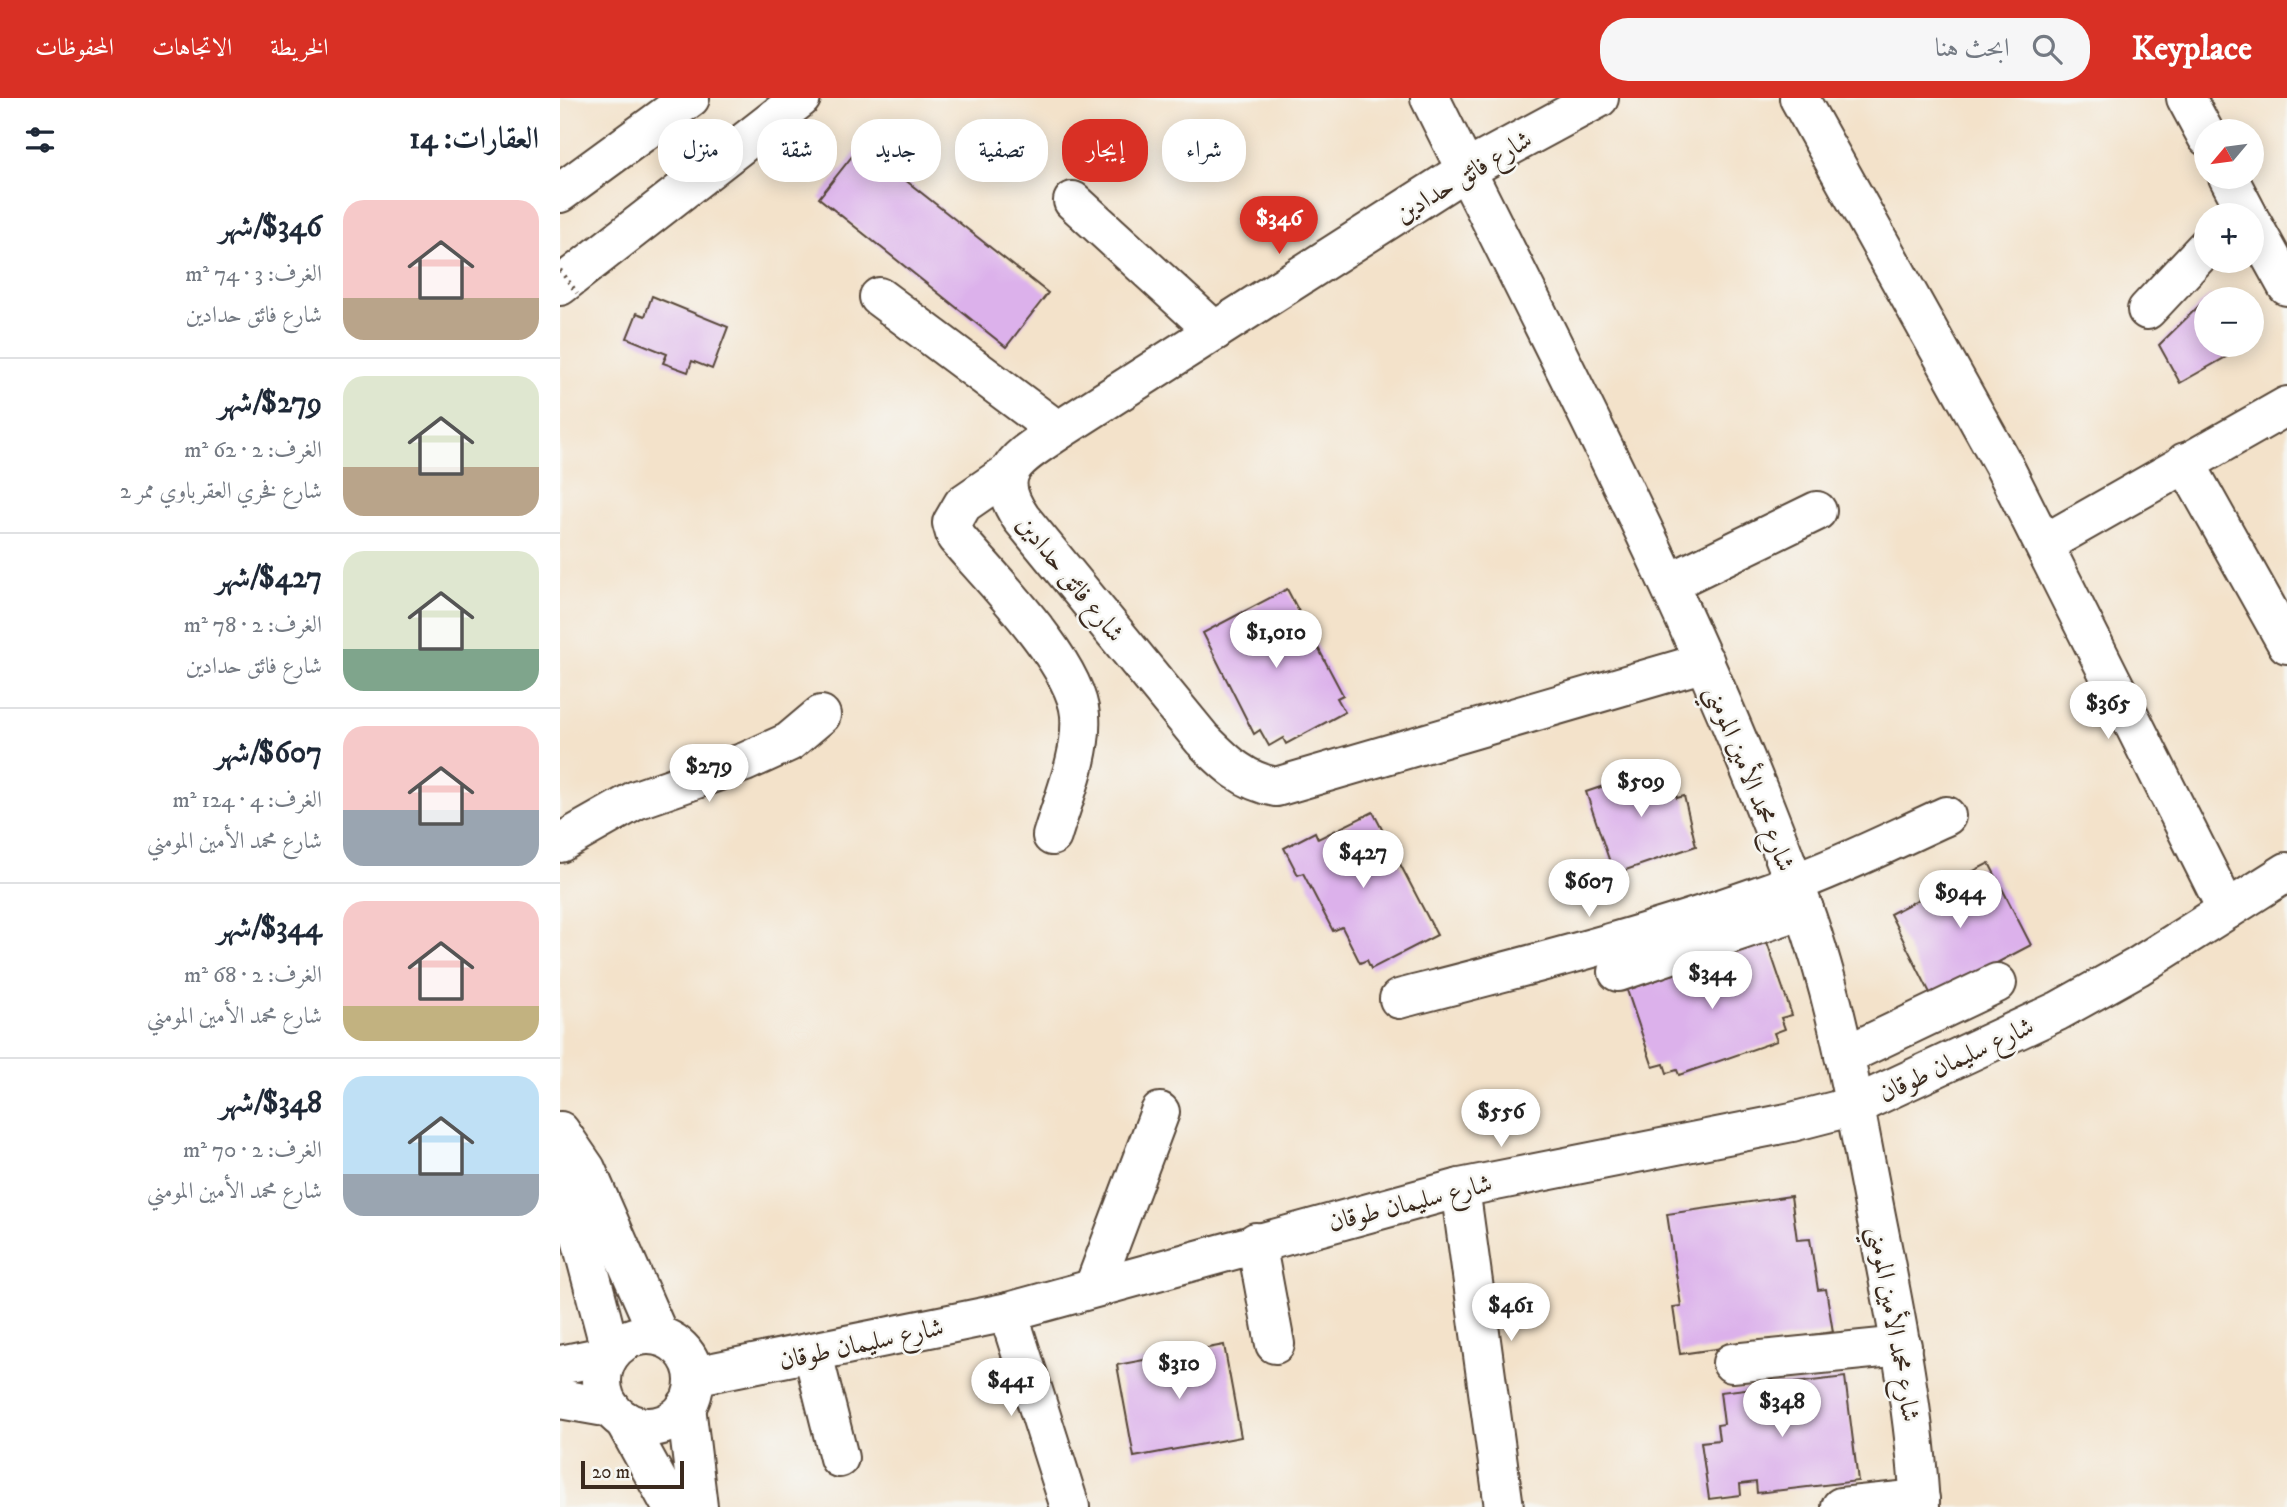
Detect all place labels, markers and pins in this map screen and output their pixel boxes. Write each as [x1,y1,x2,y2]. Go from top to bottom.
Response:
pin: $346 [1238,197,1320,256]
pin: $1,010 [1219,610,1333,670]
pin: $365 [2067,682,2149,741]
pin: $279 [668,744,750,804]
pin: $509 [1600,760,1682,819]
pin: $427 [1322,830,1404,890]
pin: $607 [1548,860,1630,919]
pin: $944 [1919,870,2001,930]
pin: $344 [1671,951,1753,1011]
pin: $556 [1460,1090,1542,1149]
pin: $461 [1470,1284,1552,1343]
pin: $310 [1138,1342,1220,1401]
pin: $441 [970,1358,1052,1418]
pin: $348 [1741,1380,1823,1439]

